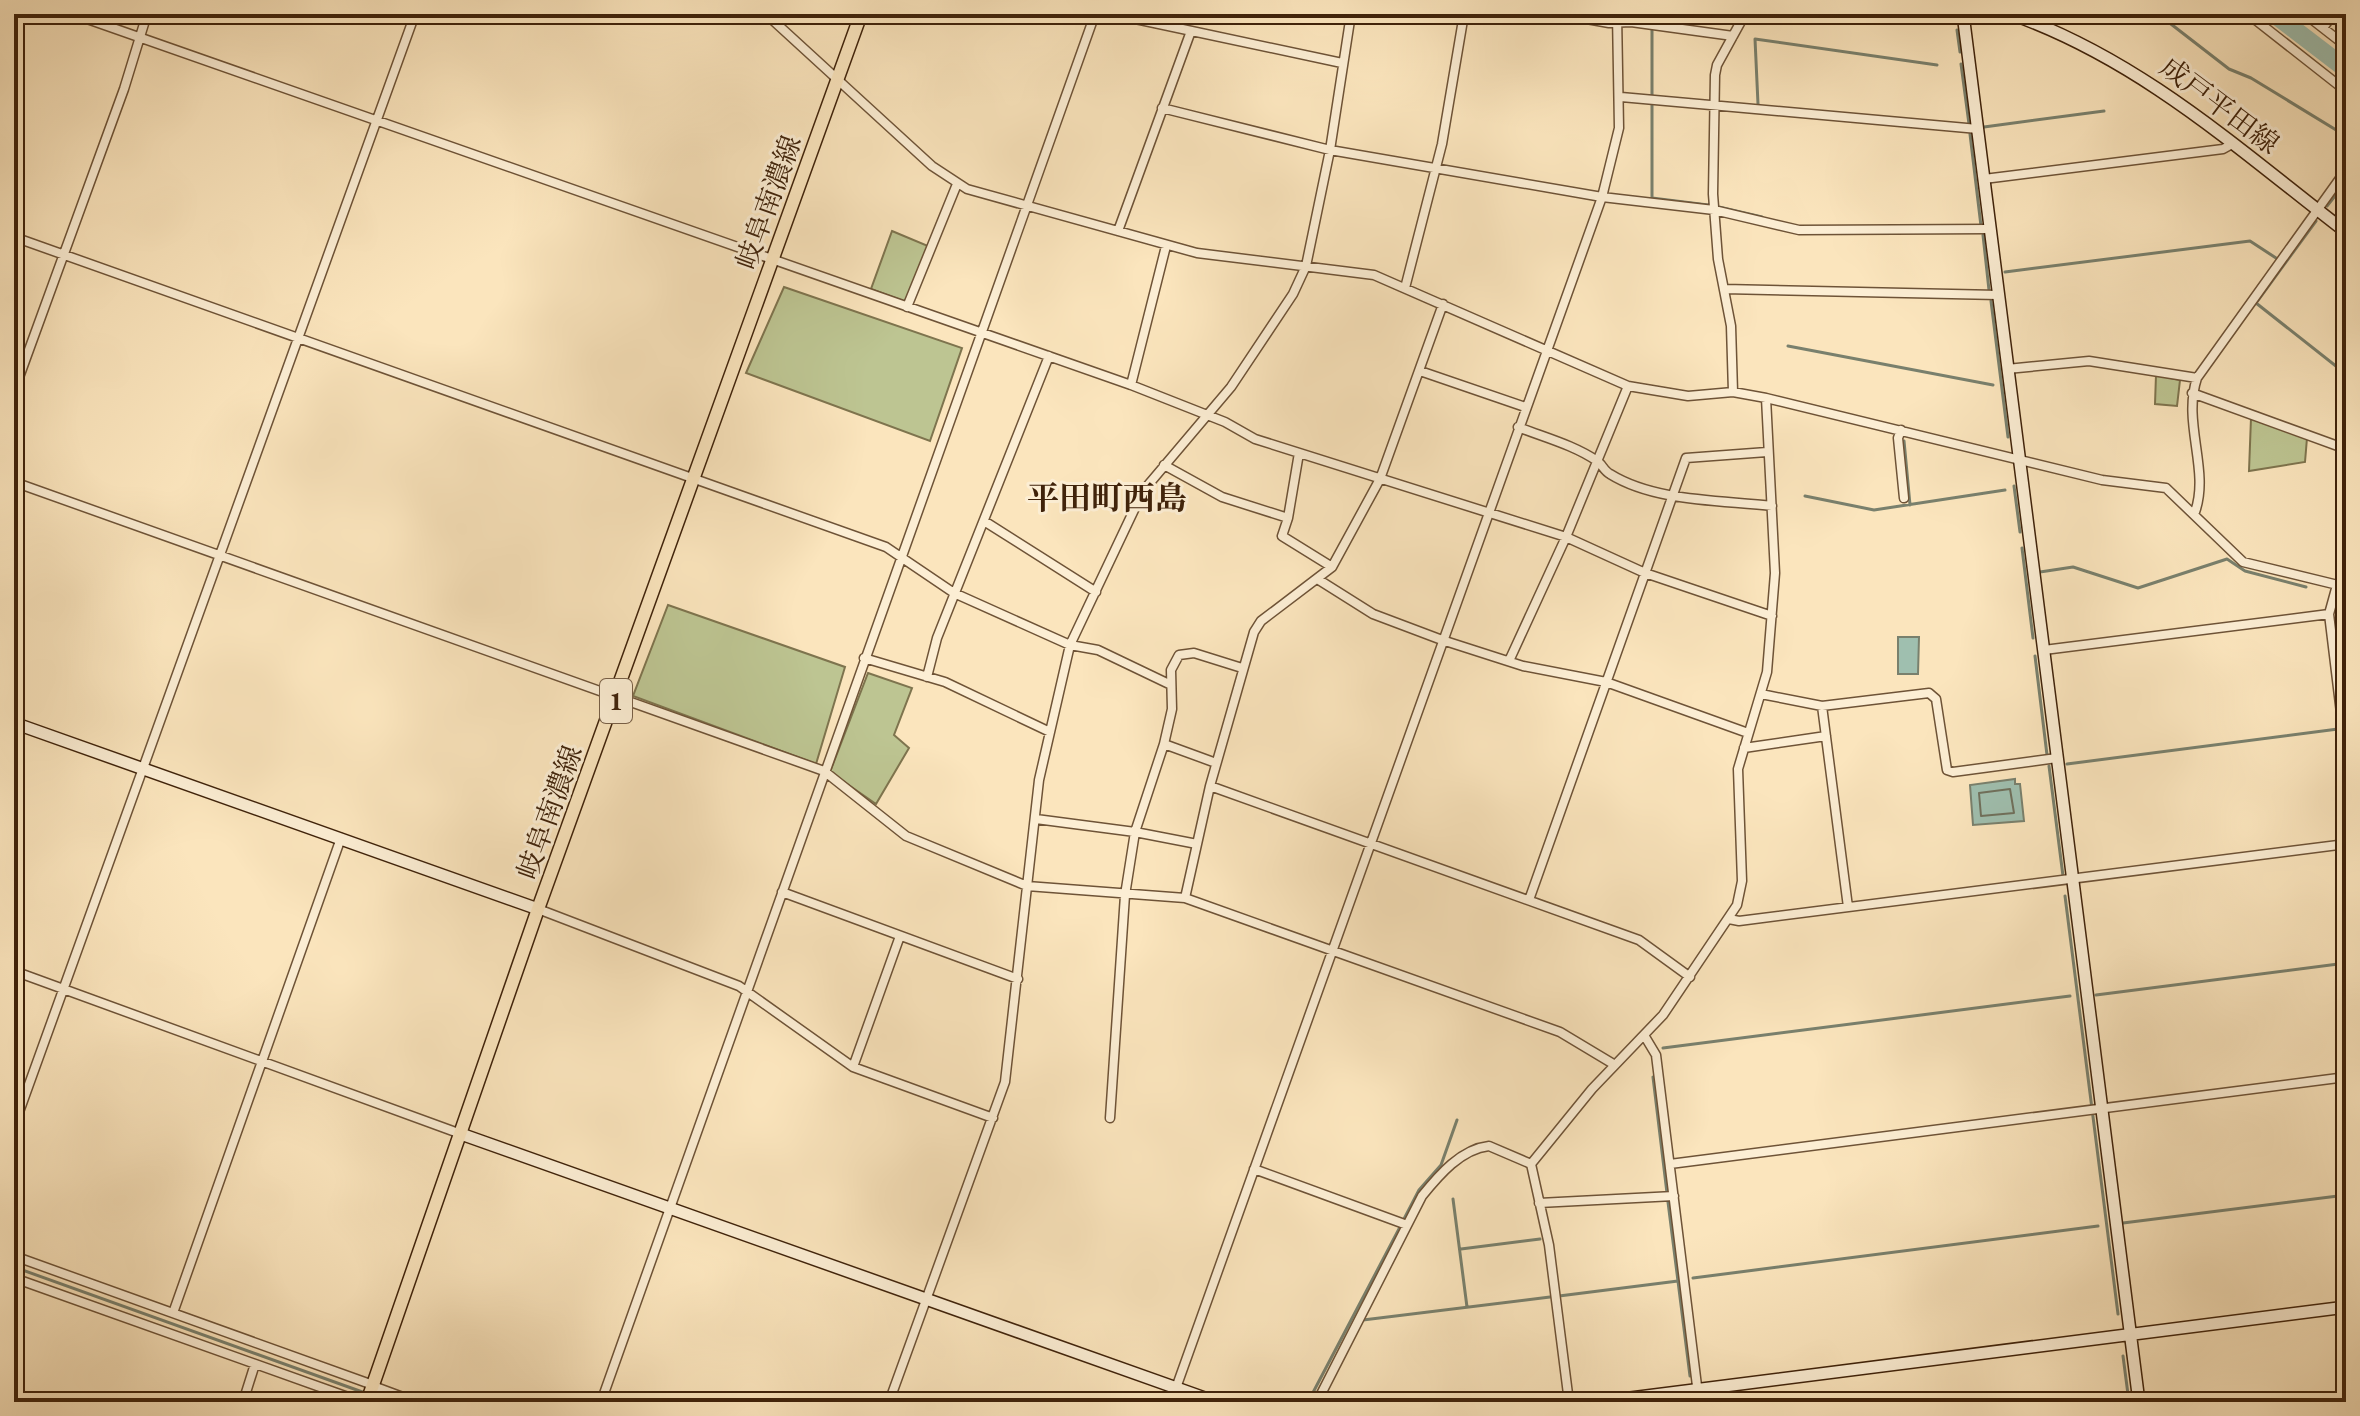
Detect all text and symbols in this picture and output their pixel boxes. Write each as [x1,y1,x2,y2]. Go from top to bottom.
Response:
street label: 成戸平田線 [2153,48,2287,162]
street label: 岐阜南濃線 [727,130,809,274]
district label: 平田町西島 [1027,477,1187,519]
road number: 1 [600,679,632,723]
street label: 岐阜南濃線 [508,740,590,884]

